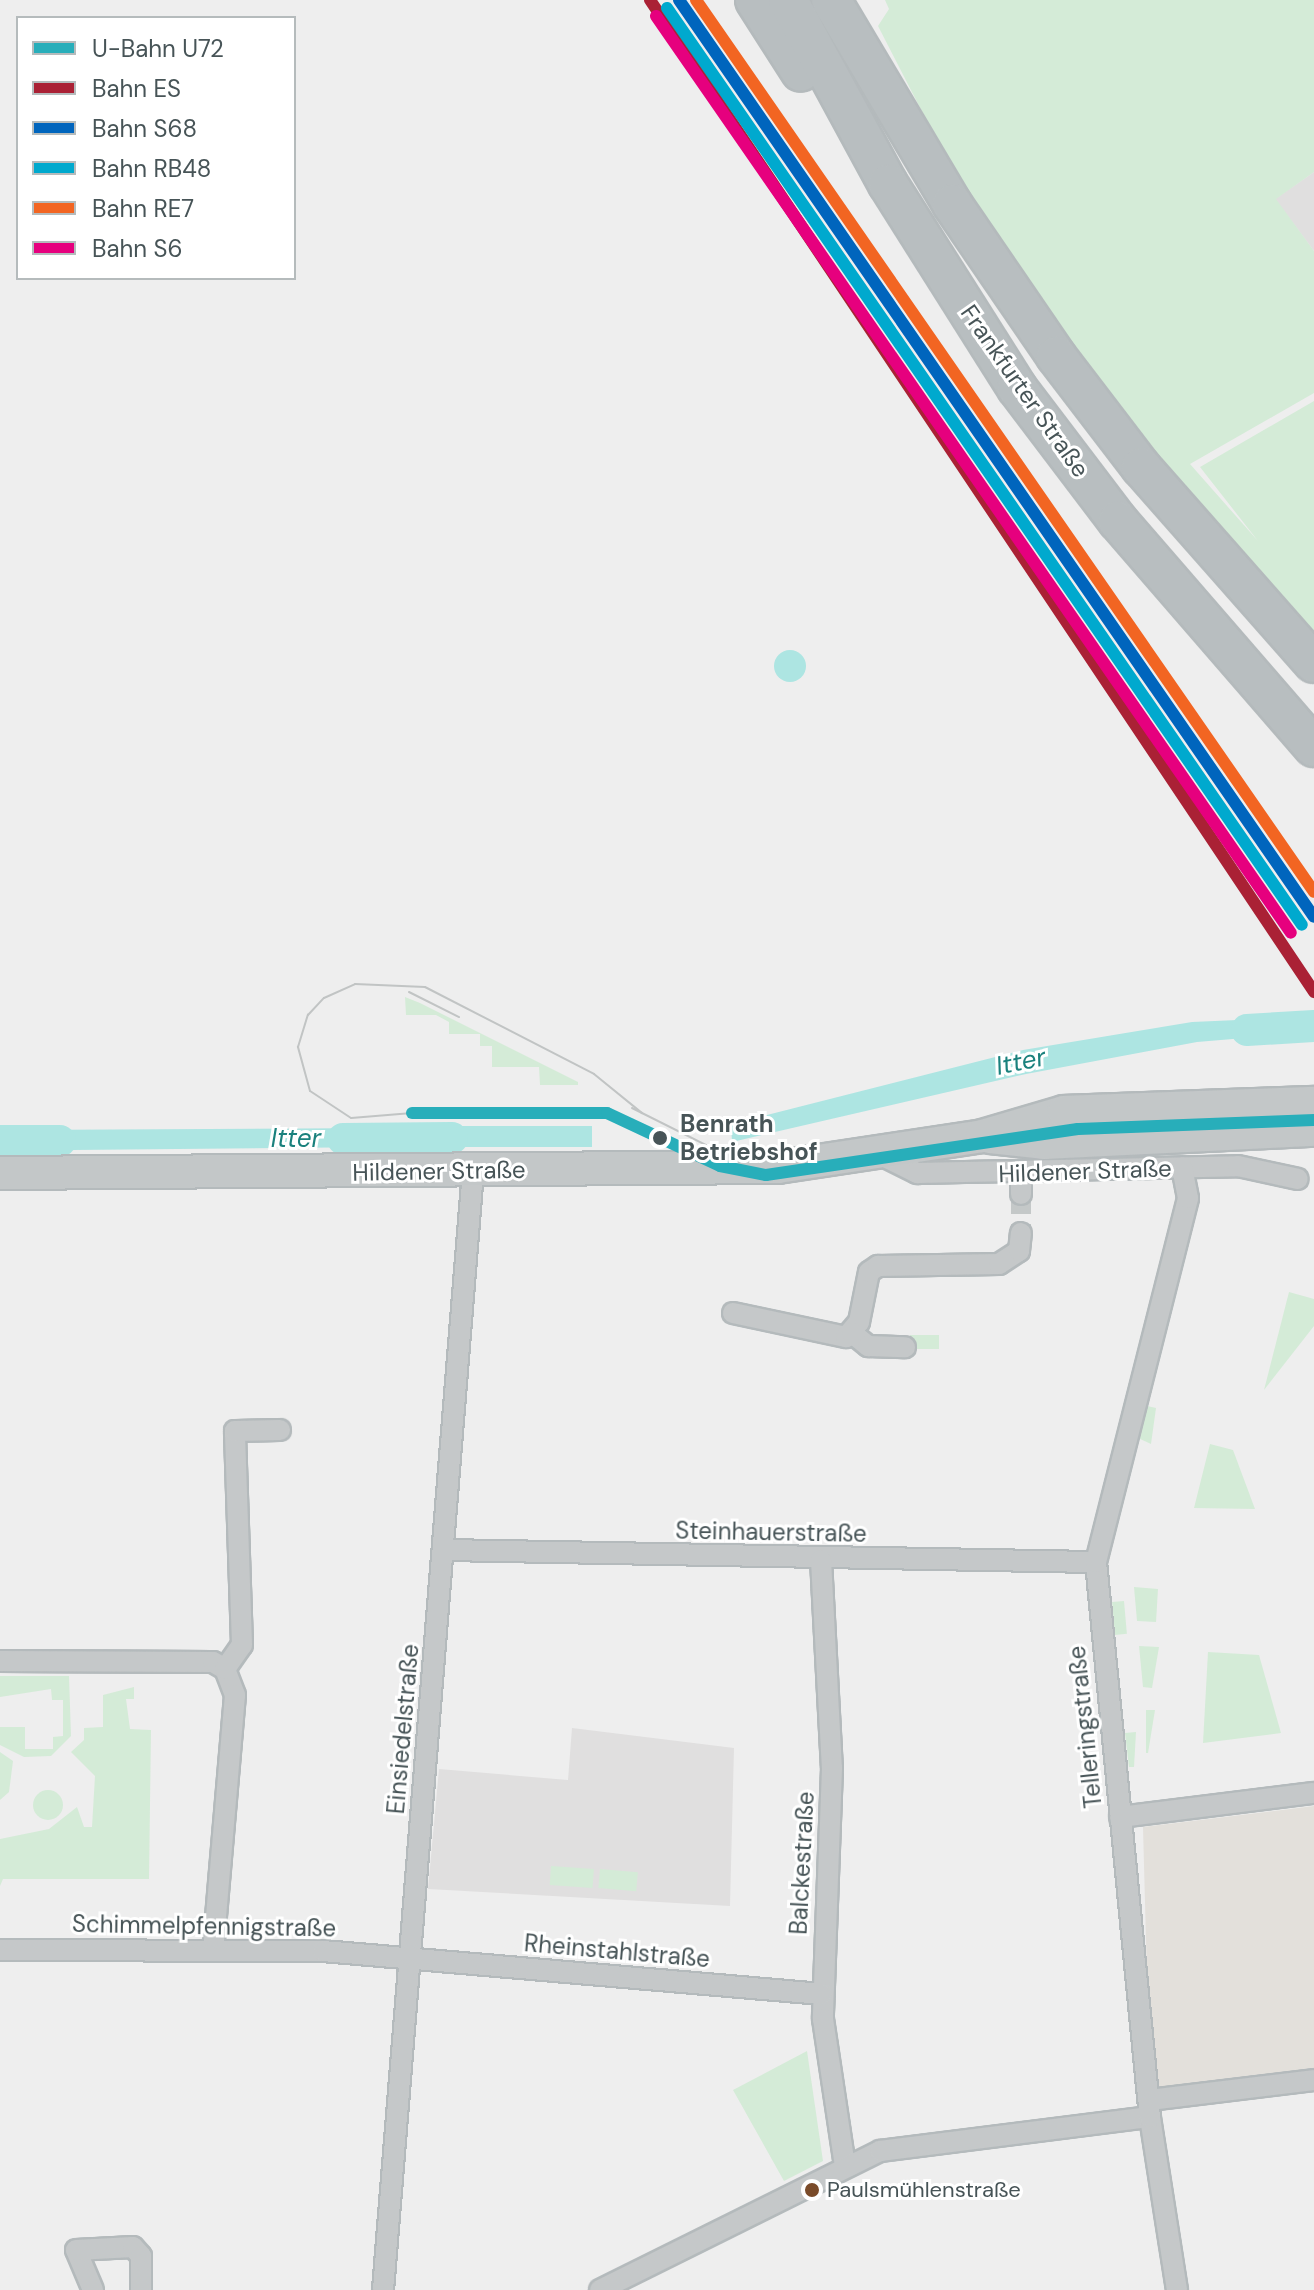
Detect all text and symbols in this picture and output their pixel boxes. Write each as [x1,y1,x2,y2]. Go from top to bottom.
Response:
legend [16,16,296,280]
text: U-Bahn U72 [92,33,224,64]
text: Bahn ES [92,73,181,104]
text: Bahn S68 [92,113,197,144]
text: Bahn RB48 [92,153,211,184]
text: Bahn RE7 [92,193,194,224]
text: Bahn S6 [92,233,182,264]
street label: Frankfurter Straße [955,299,1095,483]
water label: Itter [993,1042,1049,1082]
place label: Benrath Betriebshof [680,1110,818,1166]
water label: Itter [271,1123,321,1155]
marker: Benrath Betriebshof [647,1125,673,1151]
street label: Hildener Straße [998,1154,1172,1188]
street label: Hildener Straße [352,1155,526,1187]
street label: Steinhauerstraße [675,1516,867,1548]
street label: Einsiedelstraße [381,1643,425,1815]
street label: Telleringstraße [1062,1644,1108,1810]
street label: Balckestraße [784,1791,820,1935]
street label: Schimmelpfennigstraße [72,1909,336,1943]
street label: Rheinstahlstraße [523,1929,711,1973]
place label: Paulsmühlenstraße [827,2177,1021,2203]
marker: Paulsmühlenstraße [804,2182,820,2198]

